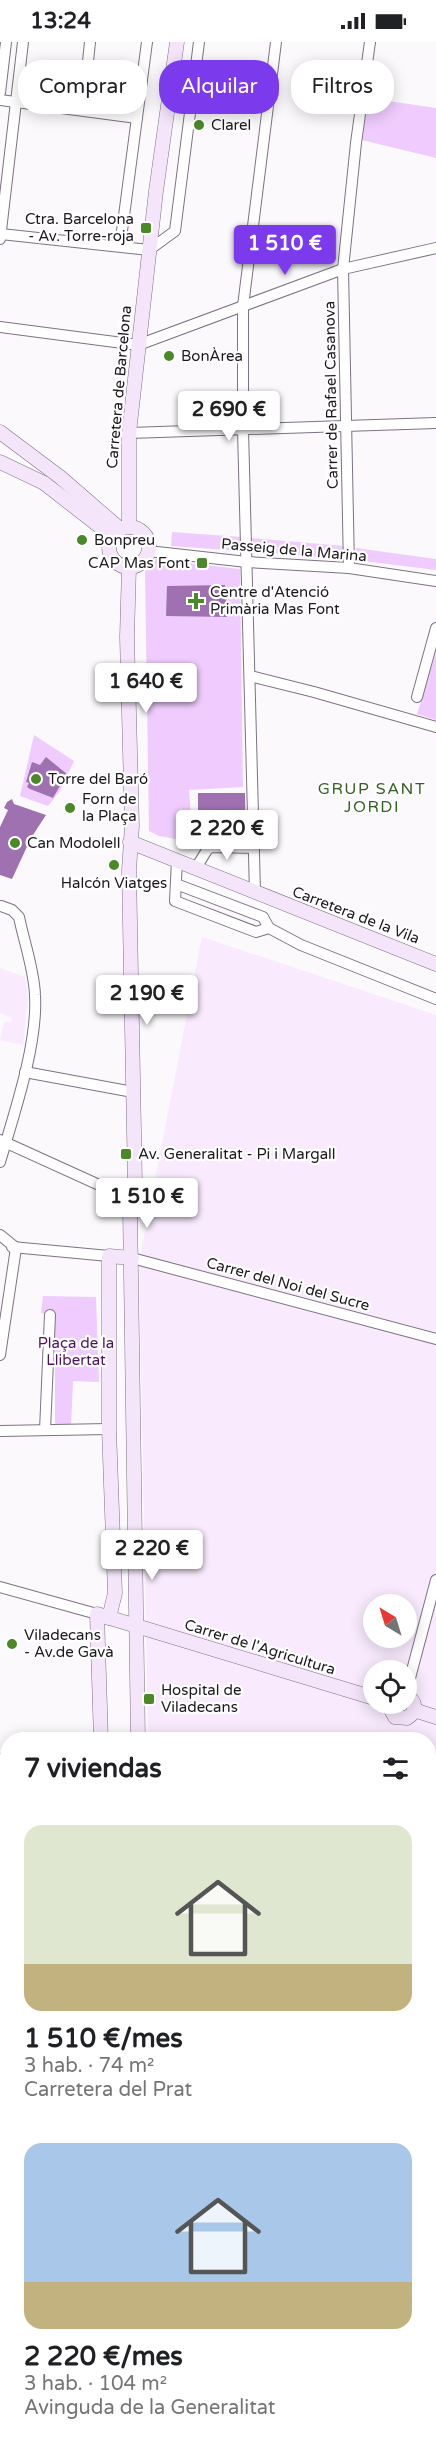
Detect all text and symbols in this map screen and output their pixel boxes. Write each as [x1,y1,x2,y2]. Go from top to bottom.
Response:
text: 13:24 [30,8,91,34]
chip: Comprar [18,60,147,114]
chip: Alquilar [159,60,279,114]
chip: Filtros [291,60,394,114]
place label: Clarel [211,116,251,134]
marker: Clarel [192,118,206,132]
place label: Ctra. Barcelona - Av. Torre-roja [25,210,134,245]
marker: Ctra. Barcelona - Av. Torre-roja [139,221,153,235]
pin: 1 510 € [230,225,340,276]
text: 1 510 € [248,232,322,256]
street label: Carrer de Rafael Casanova [320,301,342,489]
street label: Carretera de Barcelona [103,305,135,469]
place label: BonÀrea [181,347,243,365]
marker: BonÀrea [162,349,176,363]
pin: 2 690 € [174,391,284,442]
text: 2 690 € [192,398,266,422]
place label: Bonpreu [94,531,155,549]
marker: Bonpreu [75,533,89,547]
street label: Passeig de la Marina [220,535,368,565]
place label: CAP Mas Font [88,554,190,572]
marker: CAP Mas Font [195,556,209,570]
place label: Centre d'Atenció Primària Mas Font [210,583,340,618]
marker: Centre d'Atenció Primària Mas Font [187,592,205,610]
pin: 1 640 € [91,663,201,714]
text: 1 640 € [109,670,183,694]
place label: Torre del Baró [48,770,148,788]
marker: Torre del Baró [29,772,43,786]
district label: GRUP SANT JORDI [318,779,426,817]
place label: Forn de la Plaça [82,790,137,825]
marker: Forn de la Plaça [63,801,77,815]
pin: 2 220 € [172,810,282,861]
text: 2 220 € [190,817,264,841]
place label: Can Modolell [27,834,121,852]
marker: Can Modolell [8,836,22,850]
marker: Halcón Viatges [107,858,121,872]
place label: Halcón Viatges [61,874,167,892]
street label: Carretera de la Vila [290,882,422,948]
pin: 2 190 € [92,975,202,1026]
text: 2 190 € [110,982,184,1006]
place label: Av. Generalitat - Pi i Margall [138,1145,336,1163]
marker: Av. Generalitat - Pi i Margall [119,1147,133,1161]
pin: 1 510 € [92,1178,202,1229]
text: 1 510 € [110,1185,184,1209]
street label: Carrer del Noi del Sucre [204,1254,372,1314]
park label: Plaça de la Llibertat [38,1334,114,1369]
pin: 2 220 € [97,1530,207,1581]
text: 2 220 € [115,1537,189,1561]
north arrow [363,1594,417,1648]
map controls [363,1594,417,1714]
street label: Carrer de l'Agricultura [182,1615,338,1679]
place label: Viladecans - Av.de Gavà [24,1626,114,1661]
marker: Viladecans - Av.de Gavà [5,1637,19,1651]
button: locate [363,1660,417,1714]
place label: Hospital de Viladecans [161,1681,241,1716]
marker: Hospital de Viladecans [142,1692,156,1706]
icon: filters [379,1752,412,1785]
text: 7 viviendas [24,1753,162,1784]
icon: home [164,1864,272,1972]
text: 1 510 €/mes [24,2023,183,2054]
text: 3 hab. · 74 m² [24,2054,154,2078]
text: Carretera del Prat [24,2078,192,2102]
icon: home [164,2182,272,2290]
text: 2 220 €/mes [24,2341,183,2372]
text: 3 hab. · 104 m² [24,2372,167,2396]
text: Avinguda de la Generalitat [24,2396,275,2420]

